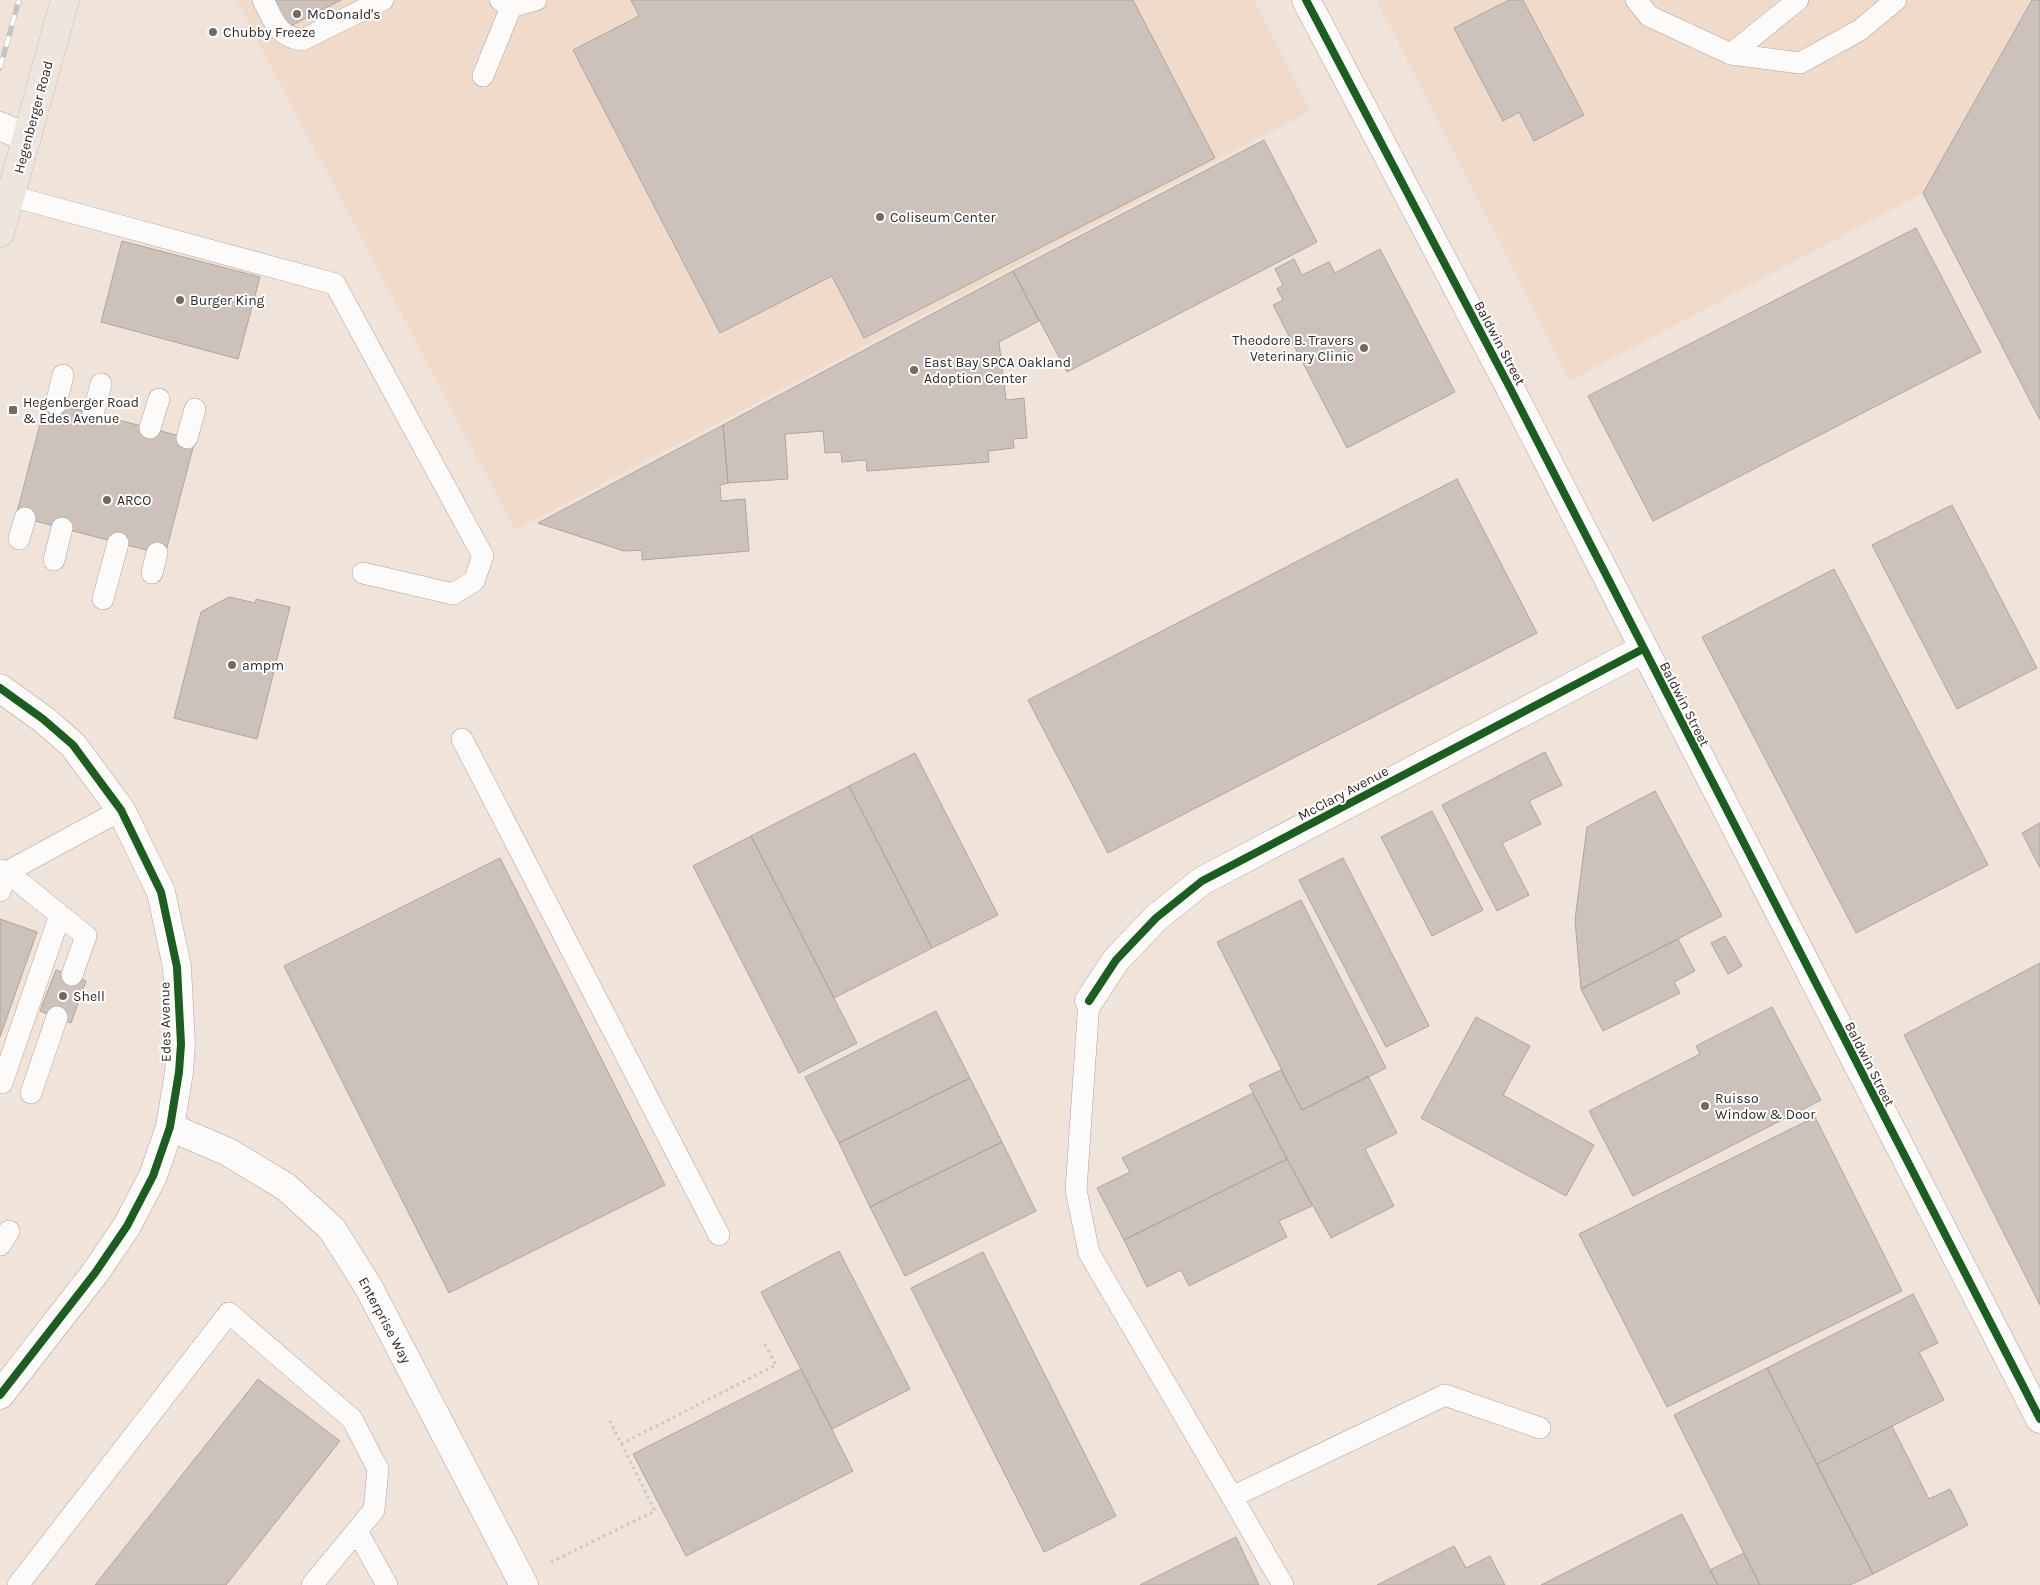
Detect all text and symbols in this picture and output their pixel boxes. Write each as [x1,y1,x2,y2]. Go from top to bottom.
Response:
place label: McDonald's [307,6,381,23]
marker: McDonald's [291,8,303,20]
place label: Chubby Freeze [223,24,316,41]
marker: Chubby Freeze [207,26,219,38]
street label: Hegenberger Road [10,59,57,175]
place label: Coliseum Center [890,209,996,226]
marker: Coliseum Center [874,211,886,223]
place label: Burger King [190,292,265,309]
marker: Burger King [174,294,186,306]
street label: Baldwin Street [1470,298,1529,388]
place label: Theodore B. Travers Veterinary Clinic [1232,332,1354,365]
marker: Theodore B. Travers Veterinary Clinic [1358,342,1370,354]
place label: East Bay SPCA Oakland Adoption Center [924,354,1071,387]
marker: East Bay SPCA Oakland Adoption Center [908,364,920,376]
place label: Hegenberger Road & Edes Avenue [23,394,139,427]
marker: Hegenberger Road & Edes Avenue [7,404,19,416]
place label: ARCO [117,492,151,509]
marker: ARCO [101,494,113,506]
place label: ampm [242,657,284,674]
marker: ampm [226,659,238,671]
street label: Baldwin Street [1656,659,1713,750]
street label: McClary Avenue [1295,762,1391,824]
street label: Edes Avenue [156,982,175,1062]
place label: Shell [73,988,105,1005]
marker: Shell [57,990,69,1002]
street label: Baldwin Street [1841,1019,1898,1110]
place label: Ruisso Window & Door [1715,1090,1816,1123]
marker: Ruisso Window & Door [1699,1100,1711,1112]
street label: Enterprise Way [355,1274,415,1367]

